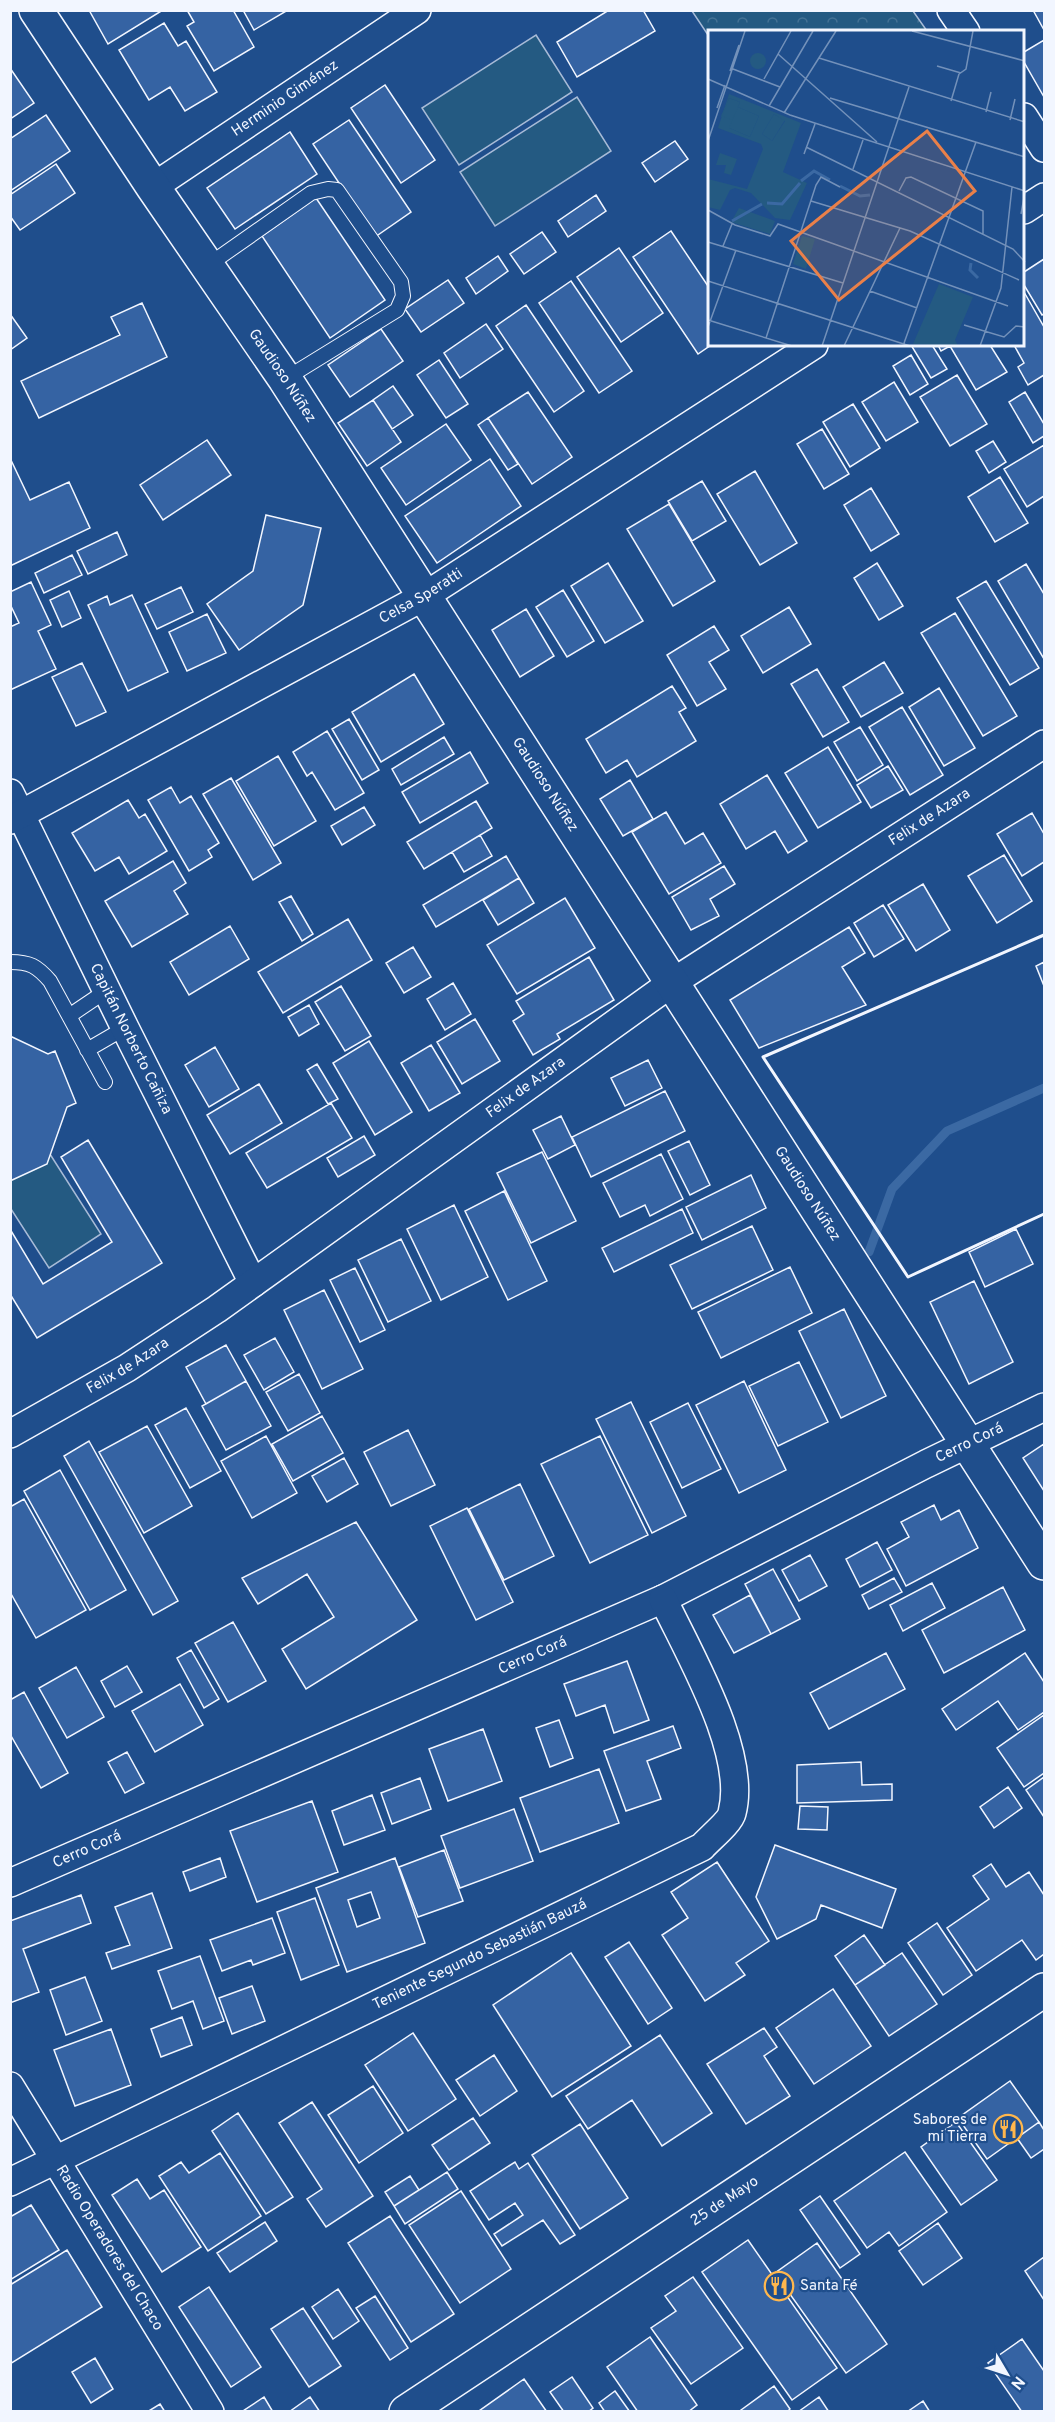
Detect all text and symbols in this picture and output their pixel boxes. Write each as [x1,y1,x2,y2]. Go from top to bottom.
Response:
inset map [708,30,1025,346]
street label: Herminio Giménez [228,56,342,141]
street label: Gaudioso Núñez [244,325,320,426]
street label: Celsa Speratti [376,564,466,628]
street label: Gaudioso Núñez [508,734,582,836]
street label: Felix de Azara [885,784,974,850]
street label: Capitán Norberto Cañiza [85,960,176,1118]
street label: Felix de Azara [482,1053,569,1122]
street label: Gaudioso Núñez [770,1143,845,1245]
street label: Felix de Azara [83,1334,173,1398]
street label: Cerro Corá [932,1419,1007,1467]
street label: Cerro Corá [495,1632,570,1679]
street label: Cerro Corá [50,1826,124,1873]
street label: Teniente Segundo Sebastián Bauzá [370,1895,590,2014]
place label: Sabores de mi Tierra [913,2111,987,2147]
restaurant icon: Sabores de mi Tierra [992,2113,1024,2145]
street label: Radio Operadores del Chaco [51,2162,167,2334]
street label: 25 de Mayo [687,2172,762,2231]
restaurant icon: Santa Fé [763,2270,795,2302]
place label: Santa Fé [800,2277,858,2296]
north arrow [977,2344,1037,2404]
text: N [1006,2371,1028,2393]

